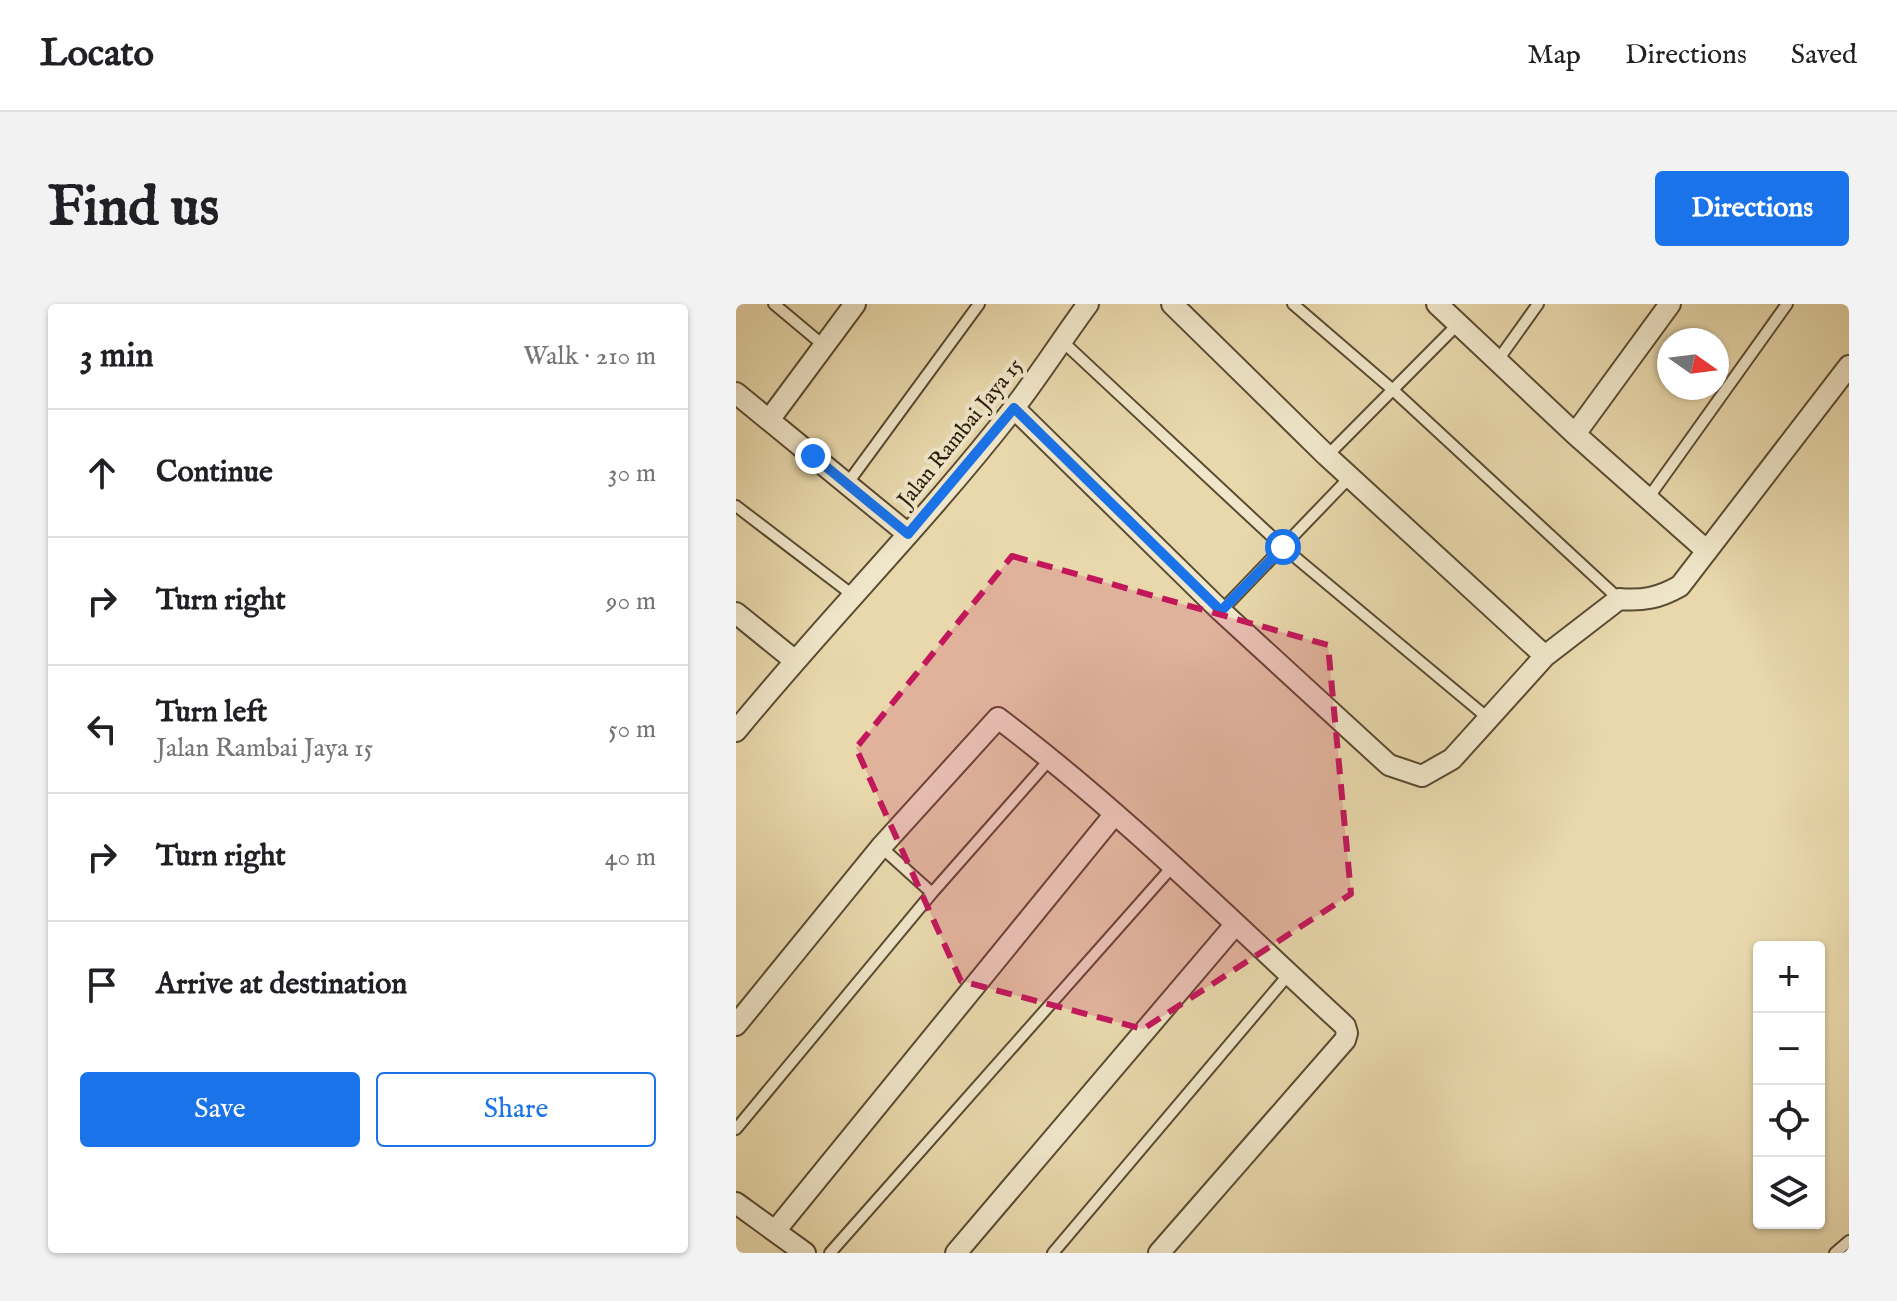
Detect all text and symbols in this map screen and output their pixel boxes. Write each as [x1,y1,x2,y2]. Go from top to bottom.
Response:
text: Locato [40,31,154,79]
text: Map [1527,38,1581,73]
text: Directions [1625,38,1747,73]
text: Saved [1791,38,1857,73]
button: Directions [1655,171,1849,246]
text: Find us [48,173,219,244]
north arrow [1657,328,1729,400]
text: 3 min [80,335,154,378]
text: Walk · 210 m [523,340,656,373]
street label: Jalan Rambai Jaya 15 [890,353,1029,516]
route end [795,438,831,474]
icon: ahead [80,451,124,495]
text: Continue [156,454,273,492]
text: 30 m [608,457,656,490]
route start [1265,529,1301,565]
icon: right [80,579,124,623]
text: Turn right [156,582,286,620]
text: 90 m [606,585,656,618]
text: Turn left [156,694,267,732]
icon: left [80,707,124,751]
text: 50 m [608,713,656,746]
text: Jalan Rambai Jaya 15 [156,732,373,765]
icon: right [80,835,124,879]
text: Turn right [156,838,286,876]
text: 40 m [605,841,656,874]
map controls [1753,941,1825,1229]
button: + [1753,941,1825,1013]
icon: arrive [80,963,124,1007]
text: Arrive at destination [156,966,407,1004]
button: − [1753,1013,1825,1085]
button: Save [80,1072,360,1147]
button: Share [376,1072,656,1147]
button: locate [1753,1085,1825,1157]
button: layers [1753,1157,1825,1229]

